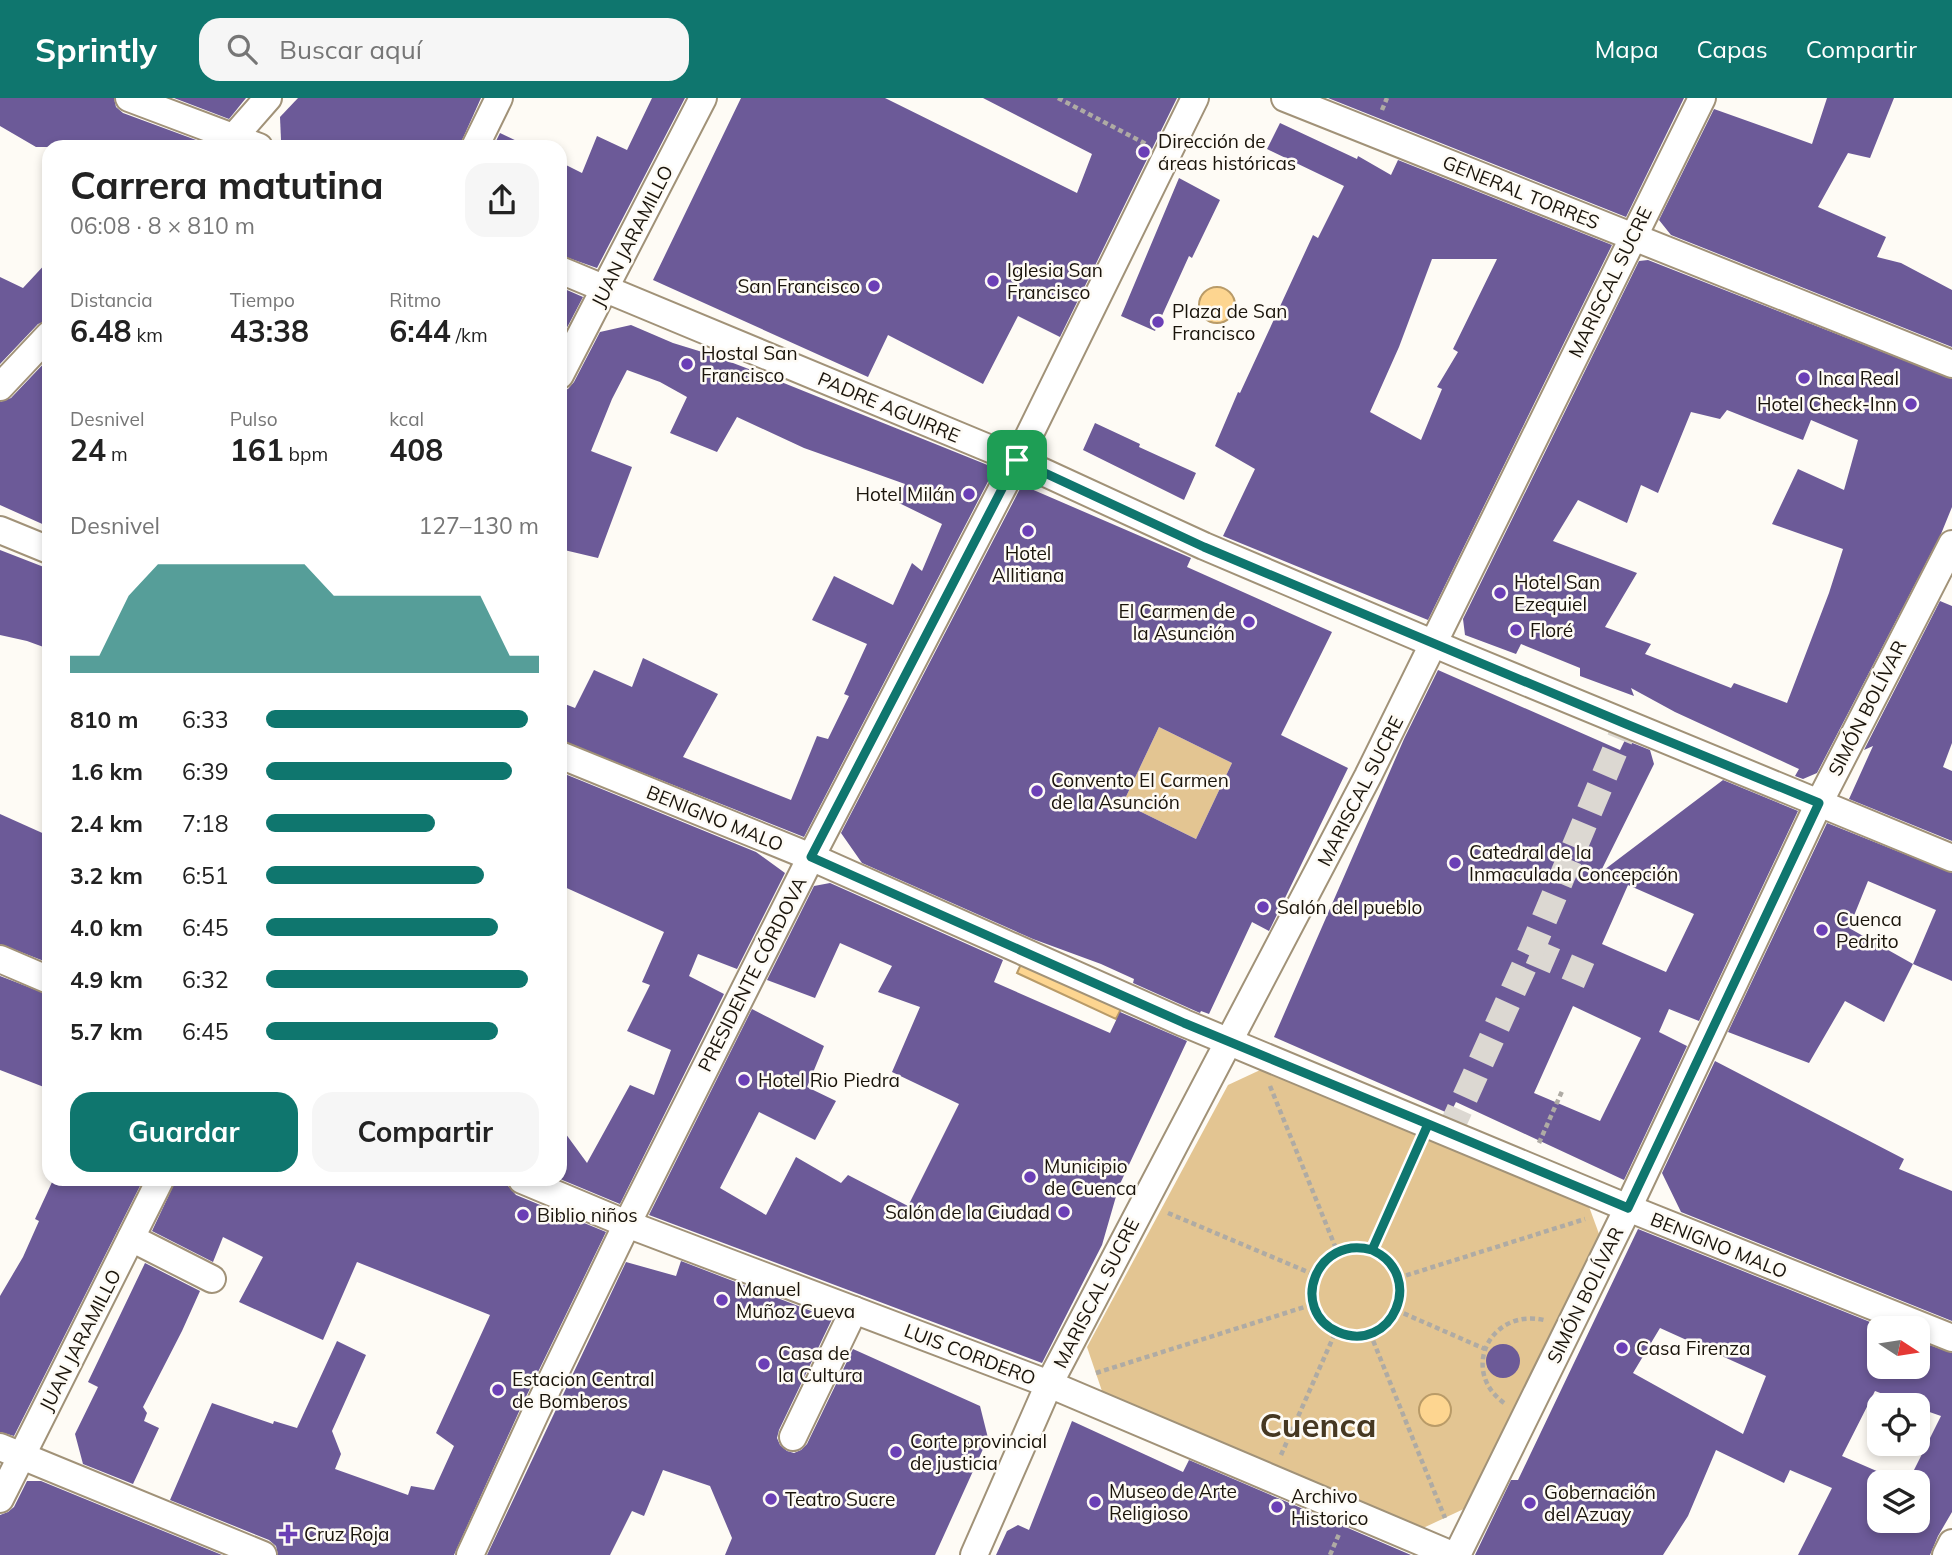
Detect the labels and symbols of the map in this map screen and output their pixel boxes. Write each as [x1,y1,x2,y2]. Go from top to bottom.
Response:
place label: Dirección de áreas históricas [1158,129,1296,175]
marker: Dirección de áreas históricas [1136,144,1152,160]
street label: GENERAL TORRES [1439,150,1603,234]
street label: JUAN JARAMILLO [586,161,678,311]
street label: MARISCAL SUCRE [1563,203,1657,361]
place label: Iglesia San Francisco [1007,258,1103,304]
marker: Iglesia San Francisco [985,273,1001,289]
place label: San Francisco [737,274,860,298]
marker: San Francisco [866,278,882,294]
place label: Plaza de San Francisco [1172,299,1287,345]
marker: Plaza de San Francisco [1150,314,1166,330]
place label: Hostal San Francisco [701,341,798,387]
marker: Hostal San Francisco [679,356,695,372]
street label: PADRE AGUIRRE [814,366,964,448]
place label: Inca Real [1818,366,1899,390]
marker: Inca Real [1796,370,1812,386]
place label: Hotel Check-Inn [1757,392,1897,416]
marker: Hotel Check-Inn [1903,396,1919,412]
pin [987,430,1047,490]
place label: Hotel Milán [855,482,955,506]
marker: Hotel Milán [961,486,977,502]
marker: Hotel Allitiana [1020,523,1036,539]
place label: Hotel Allitiana [992,541,1064,587]
place label: Hotel San Ezequiel [1514,570,1600,616]
marker: Hotel San Ezequiel [1492,585,1508,601]
place label: El Carmen de la Asunción [1119,599,1235,645]
marker: El Carmen de la Asunción [1241,614,1257,630]
place label: Floré [1530,618,1573,642]
marker: Floré [1508,622,1524,638]
street label: SIMÓN BOLÍVAR [1822,636,1912,780]
street label: MARISCAL SUCRE [1312,712,1408,870]
place label: Convento El Carmen de la Asunción [1051,768,1229,814]
street label: BENIGNO MALO [643,780,787,856]
marker: Convento El Carmen de la Asunción [1029,783,1045,799]
place label: Catedral de la Inmaculada Concepción [1469,840,1678,886]
marker: Catedral de la Inmaculada Concepción [1447,855,1463,871]
street label: PRESIDENTE CÓRDOVA [692,872,812,1075]
place label: Salón del pueblo [1277,895,1422,919]
marker: Salón del pueblo [1255,899,1271,915]
place label: Cuenca Pedrito [1836,907,1902,953]
marker: Cuenca Pedrito [1814,922,1830,938]
place label: Hotel Rio Piedra [758,1068,900,1092]
marker: Hotel Rio Piedra [736,1072,752,1088]
place label: Municipio de Cuenca [1044,1154,1137,1200]
marker: Municipio de Cuenca [1022,1169,1038,1185]
place label: Salón de la Ciudad [885,1200,1050,1224]
place label: Biblio niños [537,1203,638,1227]
marker: Salón de la Ciudad [1056,1204,1072,1220]
marker: Biblio niños [515,1207,531,1223]
street label: BENIGNO MALO [1647,1207,1791,1283]
street label: MARISCAL SUCRE [1048,1214,1144,1372]
street label: SIMÓN BOLÍVAR [1542,1223,1628,1367]
street label: JUAN JARAMILLO [34,1265,126,1415]
place label: Manuel Muñoz Cueva [736,1277,855,1323]
marker: Manuel Muñoz Cueva [714,1292,730,1308]
north arrow [1867,1316,1930,1379]
street label: LUIS CORDERO [901,1318,1039,1390]
place label: Casa Firenza [1636,1336,1750,1360]
marker: Casa Firenza [1614,1340,1630,1356]
place label: Casa de la Cultura [778,1341,863,1387]
marker: Casa de la Cultura [756,1356,772,1372]
place label: Estacion Central de Bomberos [512,1367,654,1413]
marker: Estacion Central de Bomberos [490,1382,506,1398]
district label: Cuenca [1260,1404,1376,1445]
place label: Corte provincial de justicia [910,1429,1047,1475]
marker: Corte provincial de justicia [888,1444,904,1460]
place label: Museo de Arte Religioso [1109,1479,1237,1525]
place label: Gobernación del Azuay [1544,1480,1656,1526]
place label: Archivo Historico [1291,1484,1368,1530]
place label: Teatro Sucre [785,1487,895,1511]
marker: Teatro Sucre [763,1491,779,1507]
marker: Museo de Arte Religioso [1087,1494,1103,1510]
marker: Gobernación del Azuay [1522,1495,1538,1511]
marker: Archivo Historico [1269,1499,1285,1515]
place label: Cruz Roja [304,1522,389,1546]
marker: Cruz Roja [278,1524,298,1544]

